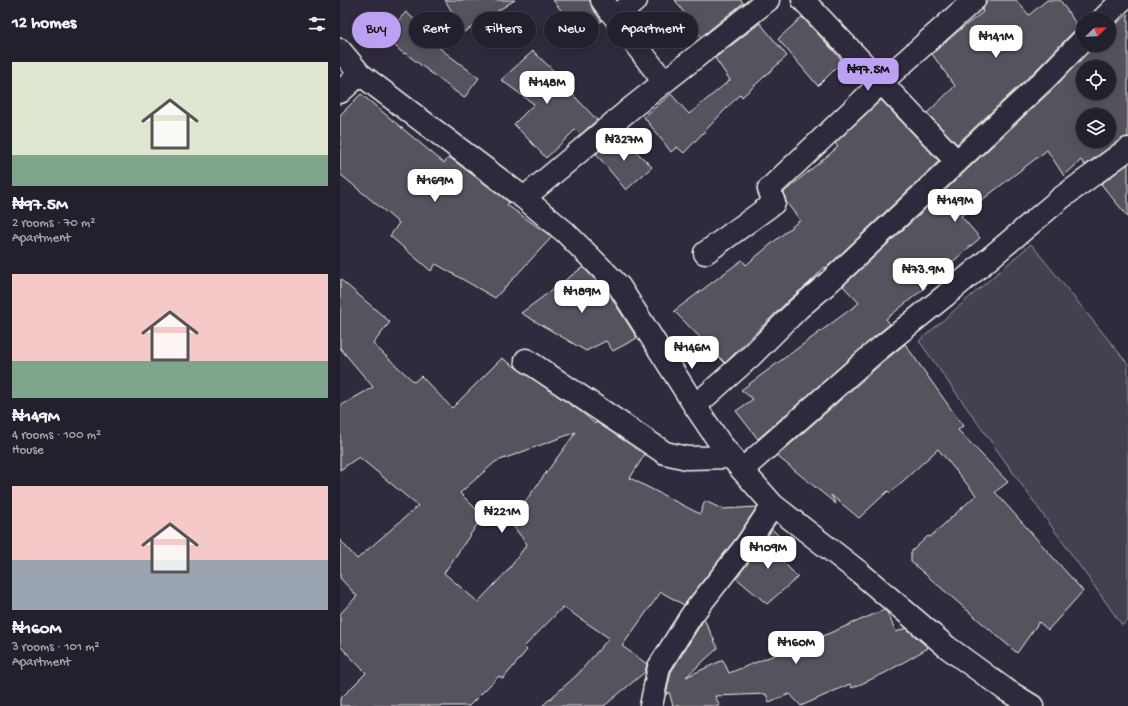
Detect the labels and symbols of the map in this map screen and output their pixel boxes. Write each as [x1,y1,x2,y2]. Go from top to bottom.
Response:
north arrow [1076,12,1116,52]
pin: ₦141M [968,25,1024,59]
pin: ₦97.5M [835,58,901,92]
pin: ₦148M [519,71,575,105]
pin: ₦327M [596,128,652,162]
pin: ₦169M [407,169,463,203]
pin: ₦149M [927,189,983,223]
pin: ₦73.9M [890,258,956,292]
pin: ₦189M [554,280,610,314]
pin: ₦146M [664,336,720,370]
pin: ₦221M [474,500,530,534]
pin: ₦109M [740,536,796,570]
pin: ₦160M [768,631,824,665]

